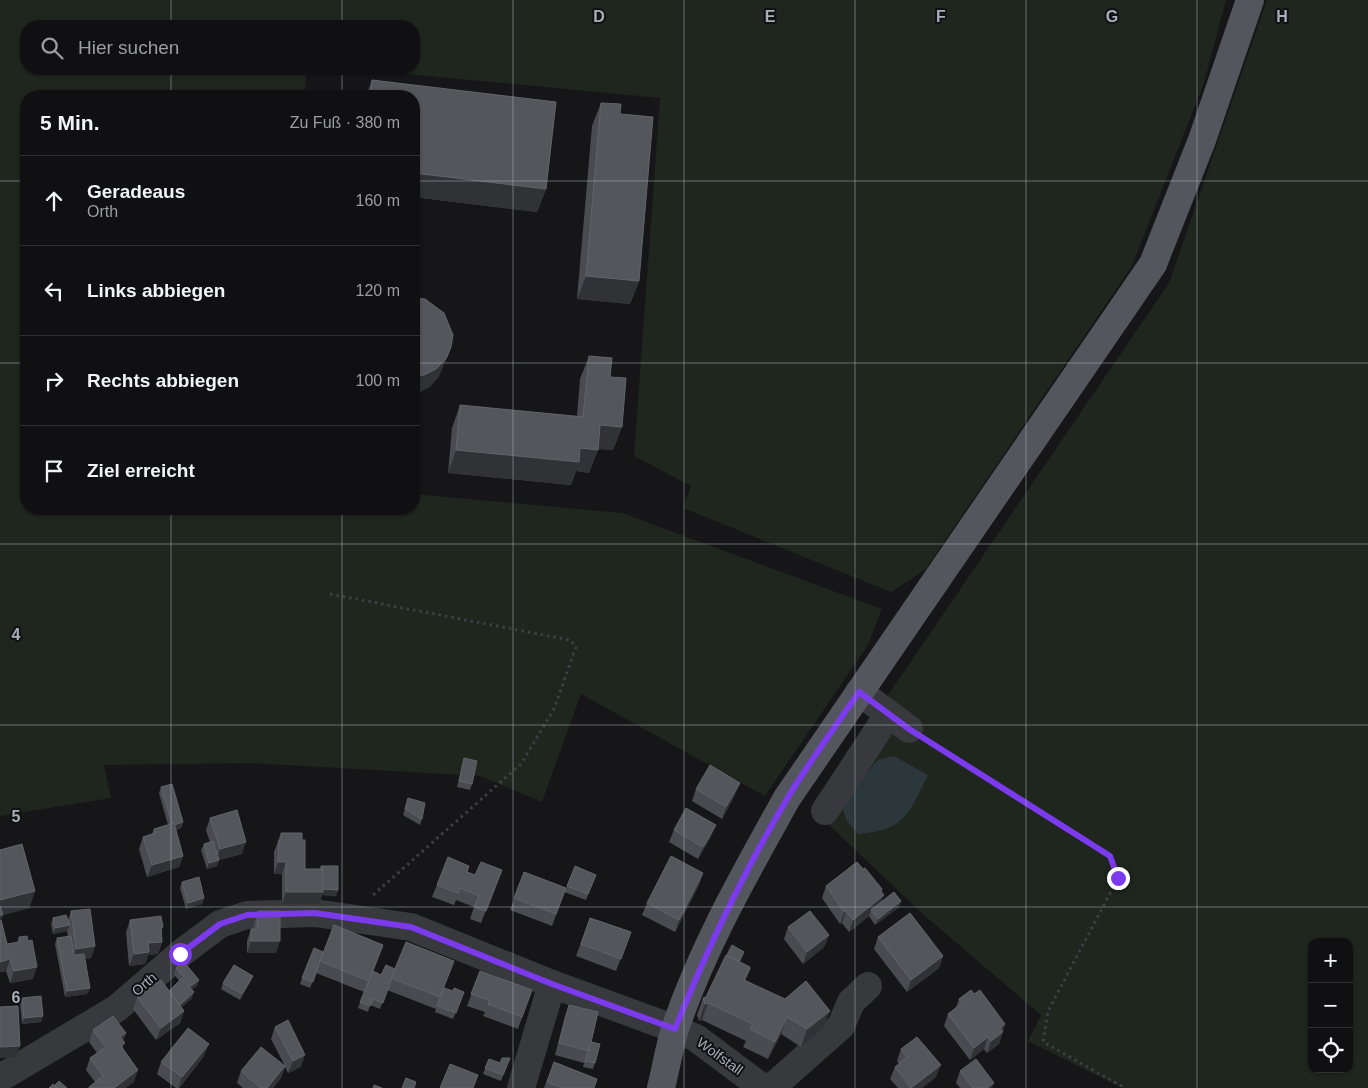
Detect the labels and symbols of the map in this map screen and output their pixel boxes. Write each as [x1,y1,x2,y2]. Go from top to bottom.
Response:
text: D [593,8,605,25]
text: E [765,8,776,25]
text: F [936,8,946,25]
text: G [1106,8,1118,25]
text: H [1276,8,1288,25]
text: 4 [12,626,21,643]
text: 5 [12,808,21,825]
route end [1107,867,1130,890]
route start [169,943,192,966]
street label: Orth [128,969,160,999]
text: 6 [12,989,21,1006]
street label: Wolfstall [694,1034,746,1078]

